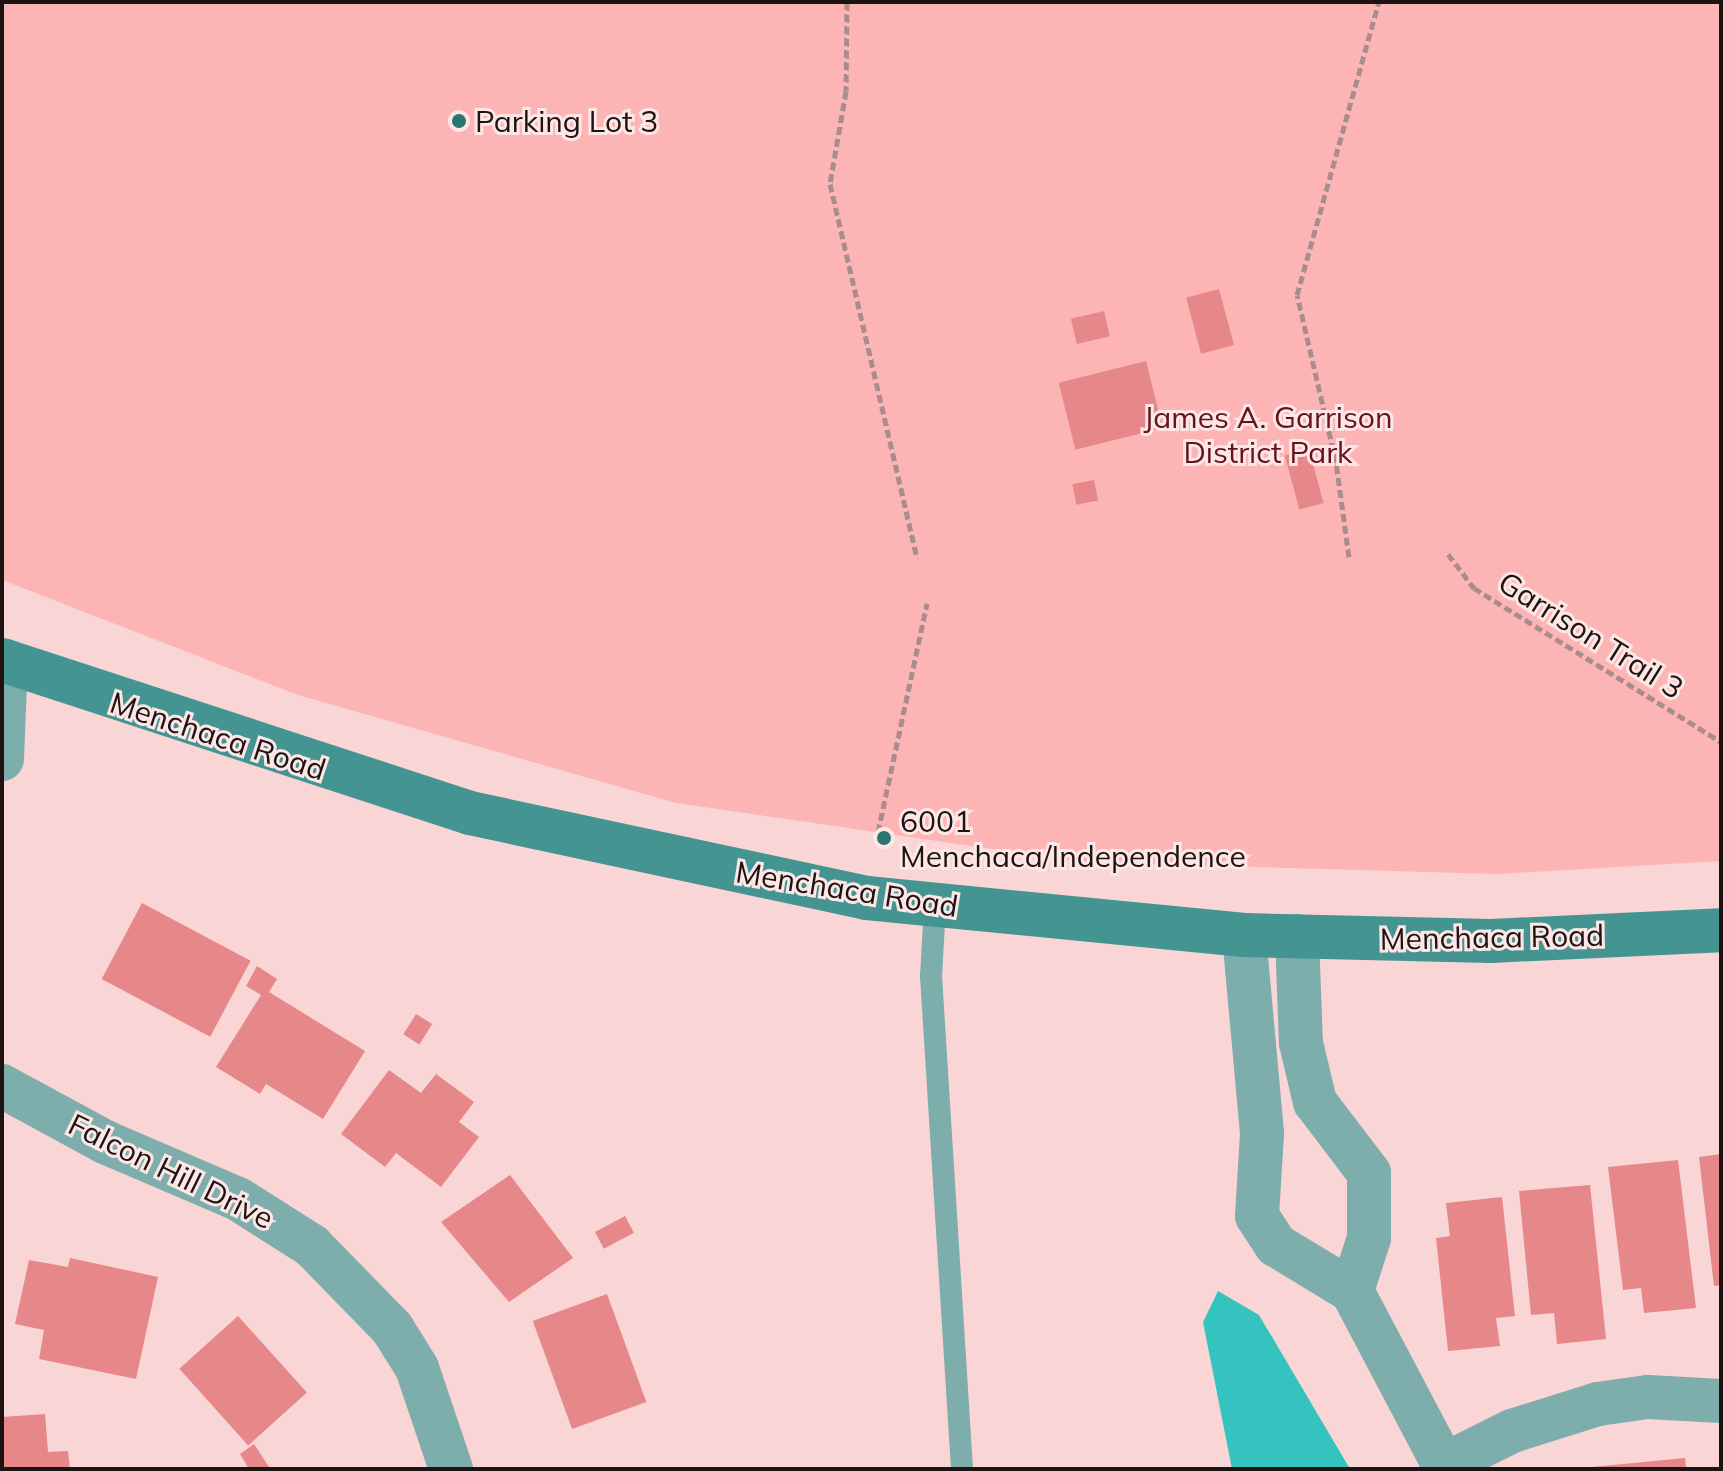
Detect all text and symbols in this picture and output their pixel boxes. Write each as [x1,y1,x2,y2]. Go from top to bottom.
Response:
place label: Parking Lot 3 [475,103,658,139]
marker: Parking Lot 3 [450,112,468,130]
park label: James A. Garrison District Park [1144,399,1392,470]
street label: Garrison Trail 3 [1492,564,1690,706]
street label: Menchaca Road [106,684,330,788]
place label: 6001 Menchaca/Independence [900,803,1246,874]
marker: 6001 Menchaca/Independence [875,829,893,847]
street label: Menchaca Road [733,854,961,924]
street label: Menchaca Road [1380,917,1604,957]
street label: Falcon Hill Drive [63,1106,279,1236]

